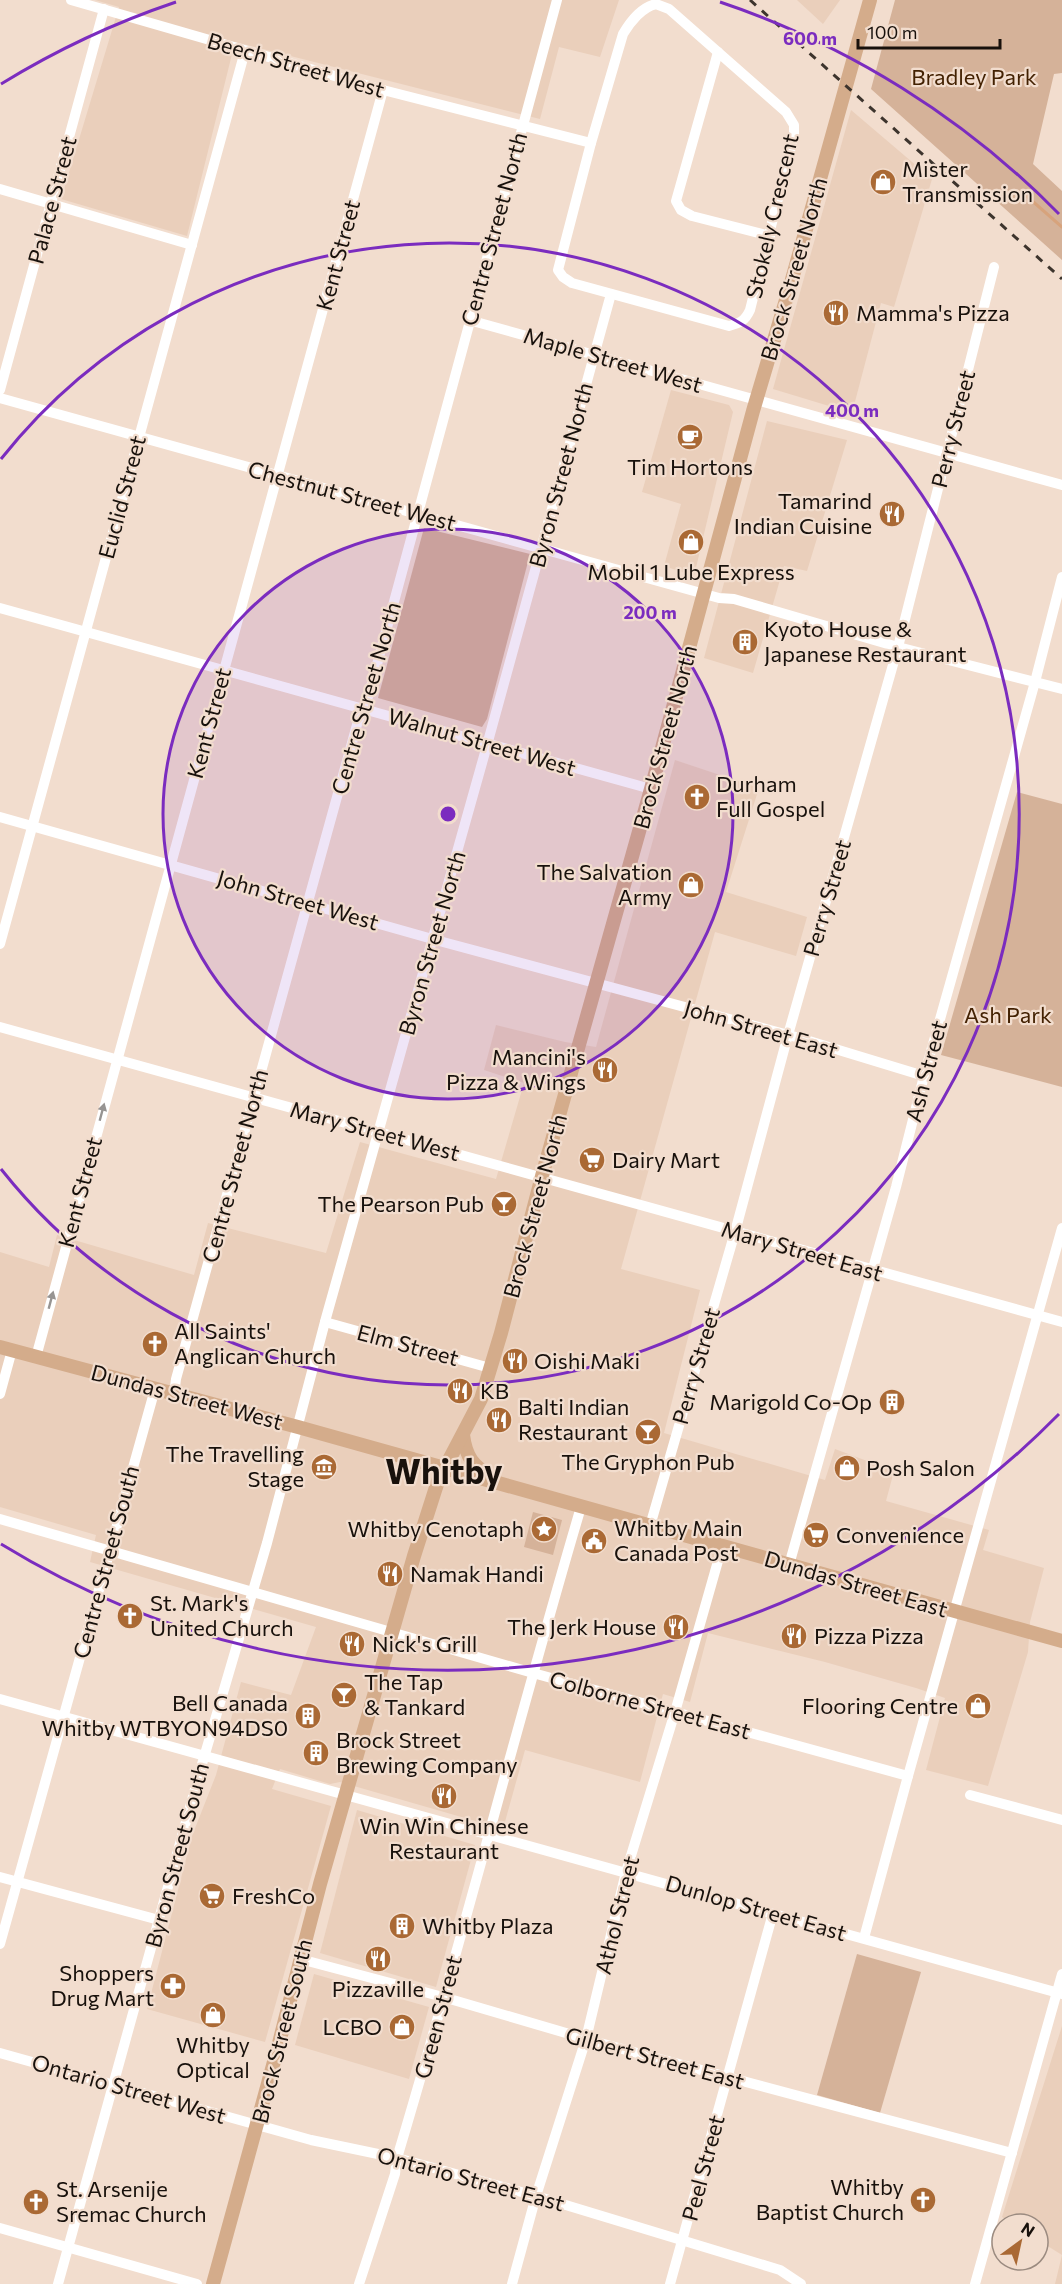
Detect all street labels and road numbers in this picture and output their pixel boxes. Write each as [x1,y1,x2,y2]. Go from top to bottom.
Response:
street label: Beech Street West [204,26,388,103]
street label: Centre Street North [455,129,532,329]
street label: Stokely Crescent [739,131,804,301]
street label: Palace Street [21,133,82,267]
street label: Brock Street North [754,174,833,364]
street label: Kent Street [310,197,365,313]
street label: Maple Street West [521,321,706,398]
street label: Perry Street [925,367,980,491]
street label: Byron Street North [523,379,598,570]
street label: Euclid Street [92,432,151,561]
street label: Chestnut Street West [245,455,459,536]
street label: Centre Street North [325,598,406,797]
street label: Brock Street North [627,642,702,832]
street label: Kent Street [181,665,236,781]
street label: Walnut Street West [385,702,579,781]
street label: Perry Street [797,836,856,959]
street label: Byron Street North [392,848,471,1038]
street label: John Street West [214,864,382,935]
street label: John Street East [681,994,841,1063]
street label: Ash Street [899,1017,952,1125]
street label: Centre Street North [196,1066,273,1266]
street label: Mary Street West [287,1095,463,1166]
street label: Brock Street North [497,1111,572,1301]
street label: Kent Street [52,1134,107,1250]
street label: Mary Street East [718,1215,886,1286]
street label: Perry Street [666,1304,725,1427]
street label: Elm Street [354,1318,462,1371]
street label: Dundas Street West [88,1358,286,1435]
street label: Centre Street South [67,1462,144,1661]
street label: Dundas Street East [761,1544,951,1623]
street label: Colborne Street East [547,1665,754,1744]
street label: Byron Street South [139,1760,214,1950]
street label: Athol Street [589,1853,644,1977]
street label: Dunlop Street East [663,1869,850,1946]
street label: Brock Street South [246,1936,317,2126]
street label: Green Street [408,1952,467,2082]
street label: Gilbert Street East [563,2021,747,2094]
street label: Ontario Street West [29,2048,229,2129]
street label: Peel Street [675,2112,730,2224]
street label: Ontario Street East [374,2141,568,2217]

